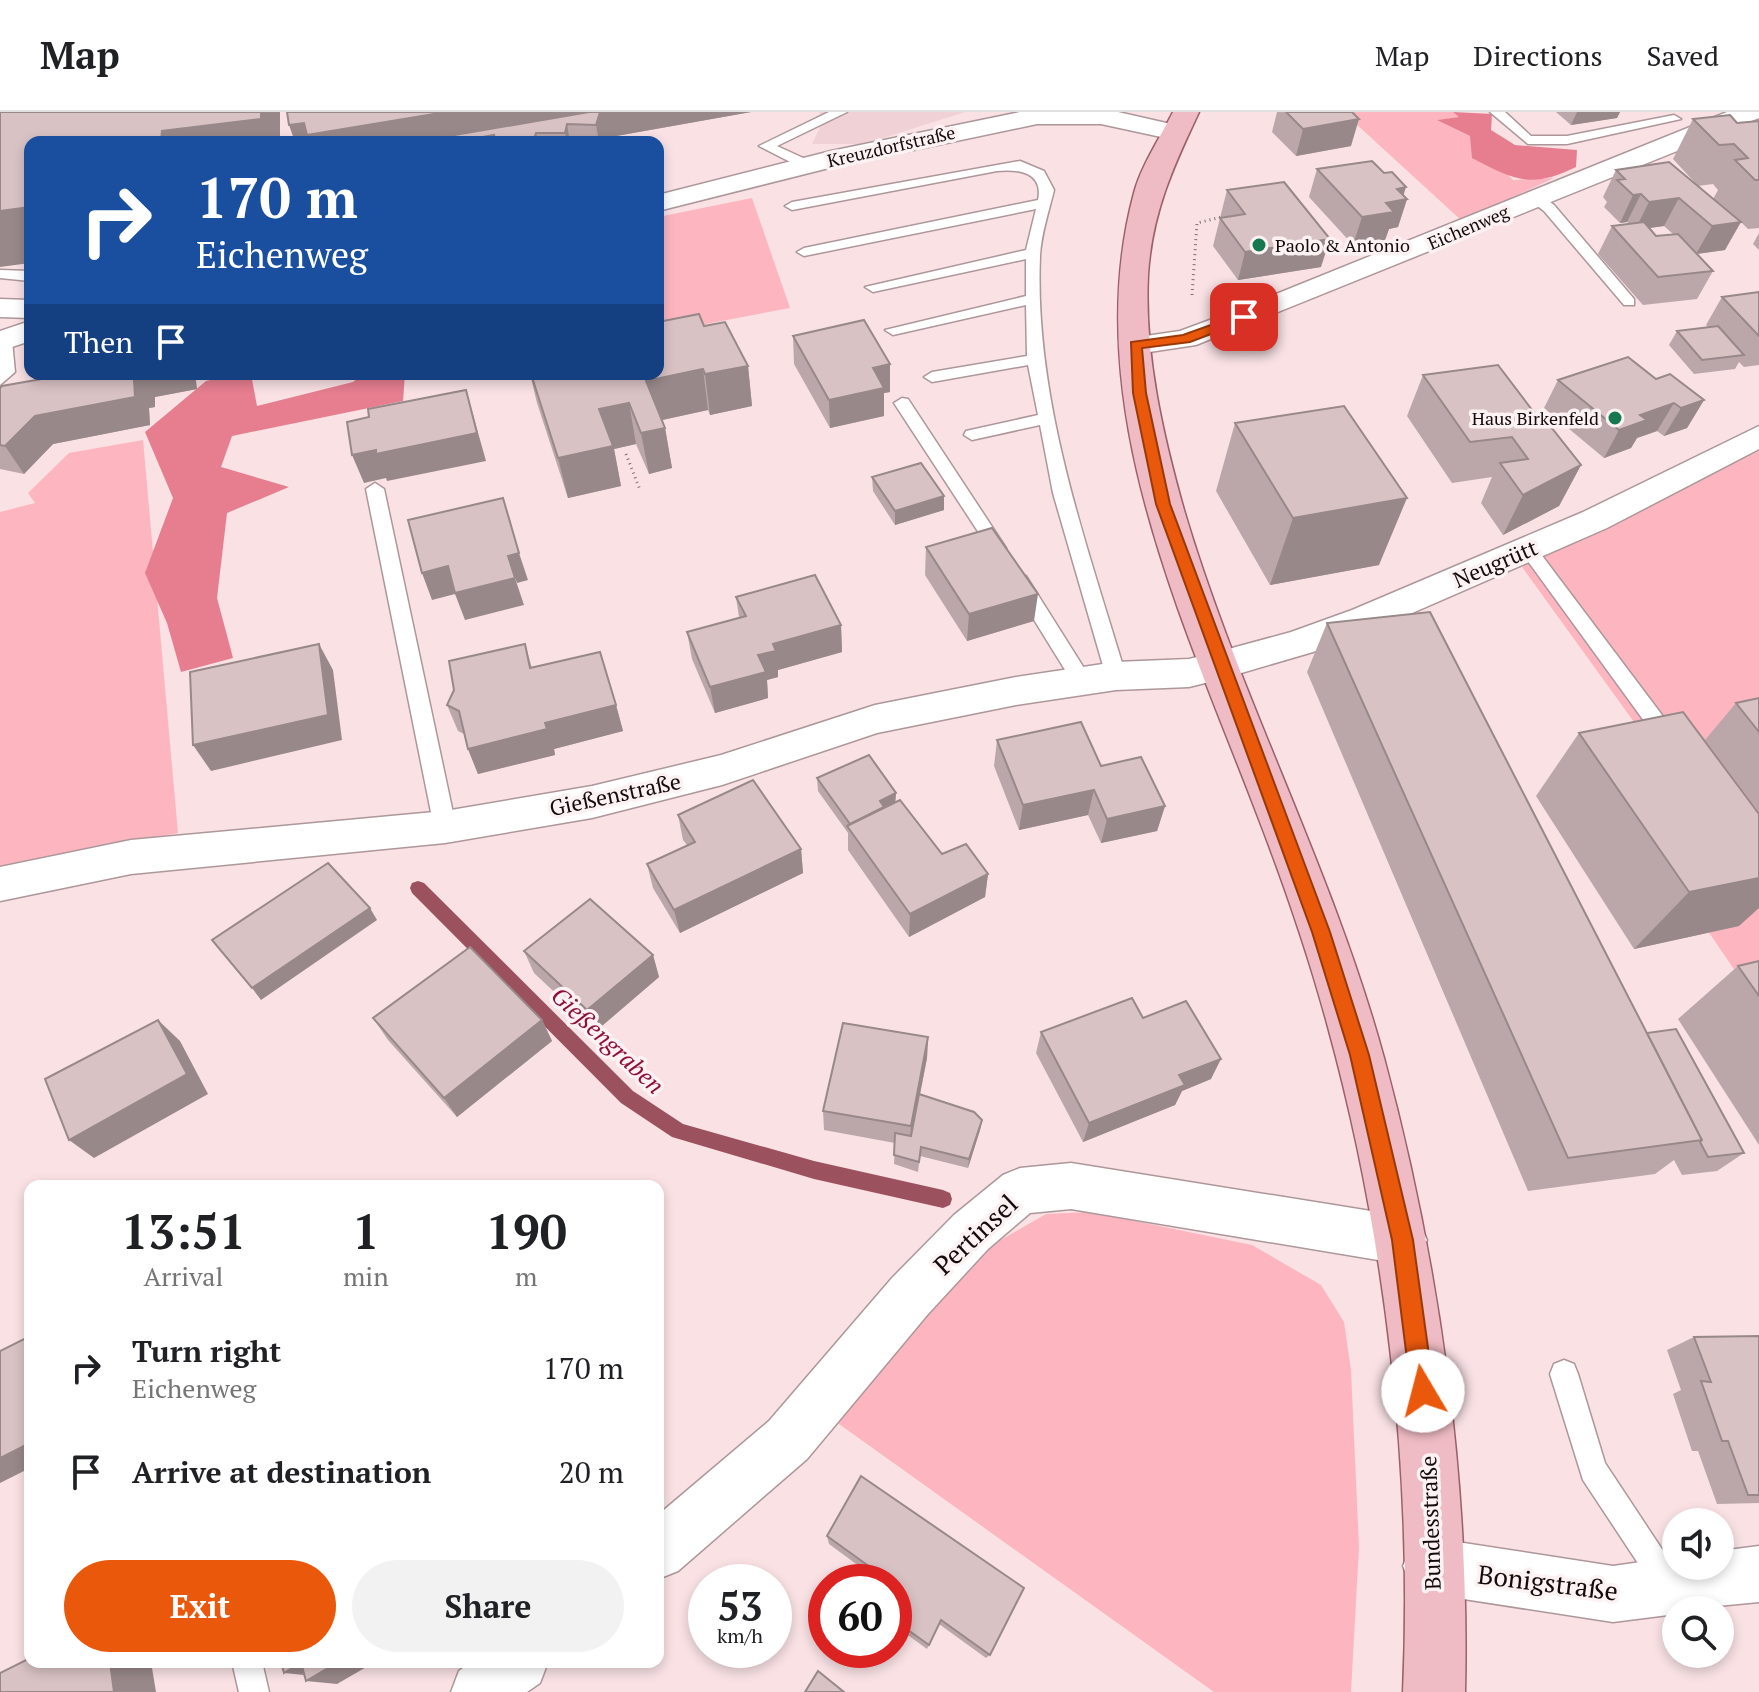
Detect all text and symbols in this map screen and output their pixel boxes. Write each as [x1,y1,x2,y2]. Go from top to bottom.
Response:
text: Map [40,30,120,80]
text: Map [1375,37,1429,74]
text: Directions [1473,37,1603,74]
text: Saved [1647,37,1719,74]
street label: Kreuzdorfstraße [825,120,957,172]
text: 170 m [196,160,358,234]
icon: right [64,168,168,272]
street label: Eichenweg [1424,199,1513,255]
text: Eichenweg [196,231,368,278]
place label: Paolo & Antonio [1275,233,1410,257]
marker: Paolo & Antonio [1250,236,1268,254]
pin [1210,283,1278,351]
icon: arrive [1222,295,1266,339]
icon: arrive [149,320,193,364]
text: Then [64,322,133,362]
place label: Haus Birkenfeld [1472,406,1599,430]
marker: Haus Birkenfeld [1606,409,1624,427]
street label: Neugrütt [1448,532,1542,594]
street label: Gießenstraße [547,766,683,822]
water label: Gießengraben [545,979,671,1101]
street label: Pertinsel [926,1186,1024,1282]
text: 13:51 [121,1199,246,1263]
text: 1 [352,1199,379,1263]
text: 190 [486,1199,567,1263]
text: Arrival [144,1259,223,1293]
text: min [343,1259,389,1293]
text: m [515,1259,538,1293]
text: Turn right [132,1331,281,1371]
icon: right [64,1346,108,1390]
text: 170 m [543,1348,624,1388]
position arrow [1381,1349,1465,1433]
text: Eichenweg [132,1371,256,1405]
icon: arrive [64,1450,108,1494]
text: Arrive at destination [132,1452,431,1492]
text: 20 m [559,1452,624,1492]
street label: Bundesstraße [1413,1455,1447,1591]
map controls [1662,1508,1734,1668]
button: sound [1662,1508,1734,1580]
street label: Bonigstraße [1476,1557,1620,1607]
button: Exit [64,1560,336,1652]
button: Share [352,1560,624,1652]
speed limit sign: 60 [808,1564,912,1668]
text: 53 [717,1579,763,1632]
button: search [1662,1596,1734,1668]
text: km/h [717,1622,763,1649]

